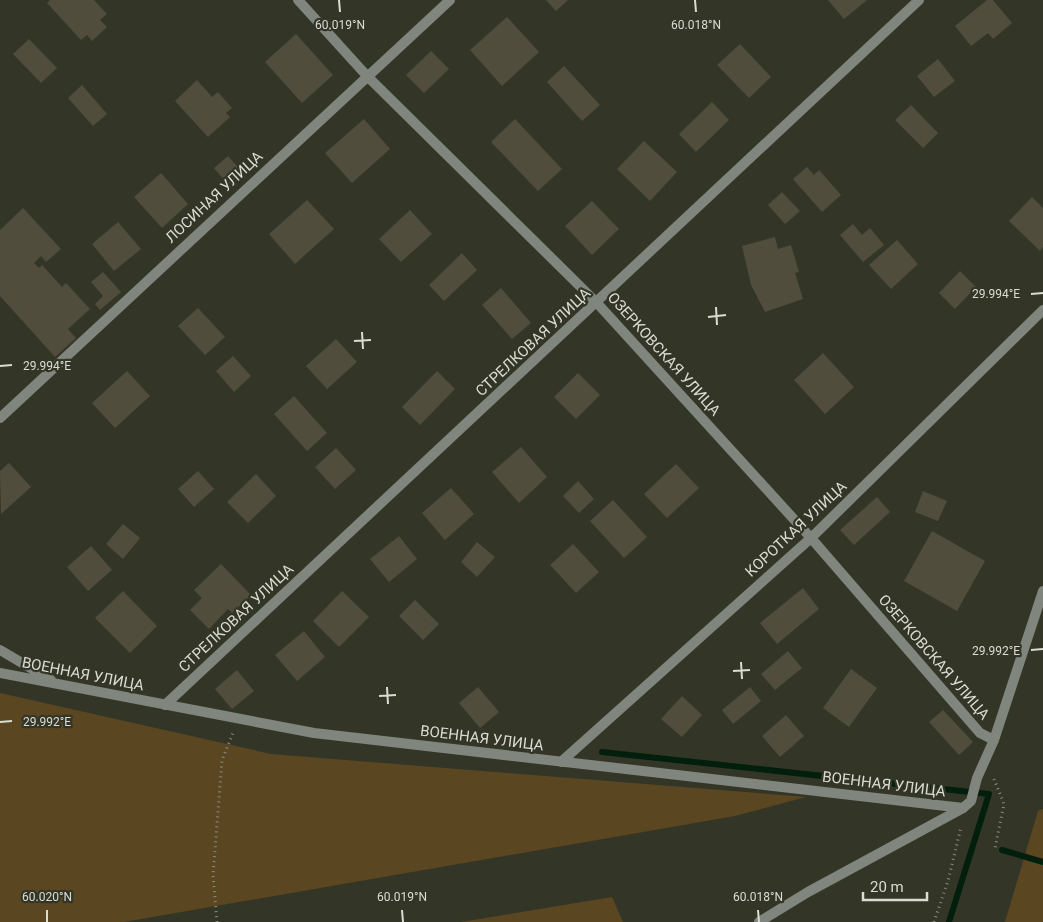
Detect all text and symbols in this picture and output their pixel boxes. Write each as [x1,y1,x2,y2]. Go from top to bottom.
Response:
text: 60.019°N [315,18,365,32]
text: 60.018°N [671,18,721,32]
street label: ЛОСИНАЯ УЛИЦА [162,147,267,247]
street label: СТРЕЛКОВАЯ УЛИЦА [472,284,594,400]
text: 29.994°E [972,287,1020,301]
street label: ОЗЕРКОВСКАЯ УЛИЦА [604,289,724,420]
text: 29.994°E [23,359,71,373]
street label: КОРОТКАЯ УЛИЦА [742,477,851,581]
street label: СТРЕЛКОВАЯ УЛИЦА [175,560,297,676]
street label: ОЗЕРКОВСКАЯ УЛИЦА [875,591,993,723]
text: 29.992°E [972,644,1020,658]
street label: ВОЕННАЯ УЛИЦА [20,653,146,695]
text: 29.992°E [23,715,71,729]
street label: ВОЕННАЯ УЛИЦА [419,722,545,755]
street label: ВОЕННАЯ УЛИЦА [821,768,947,801]
scale bar [863,870,927,902]
text: 20 m [870,878,904,896]
text: 60.020°N [22,890,72,904]
text: 60.019°N [377,890,427,904]
text: 60.018°N [733,890,783,904]

